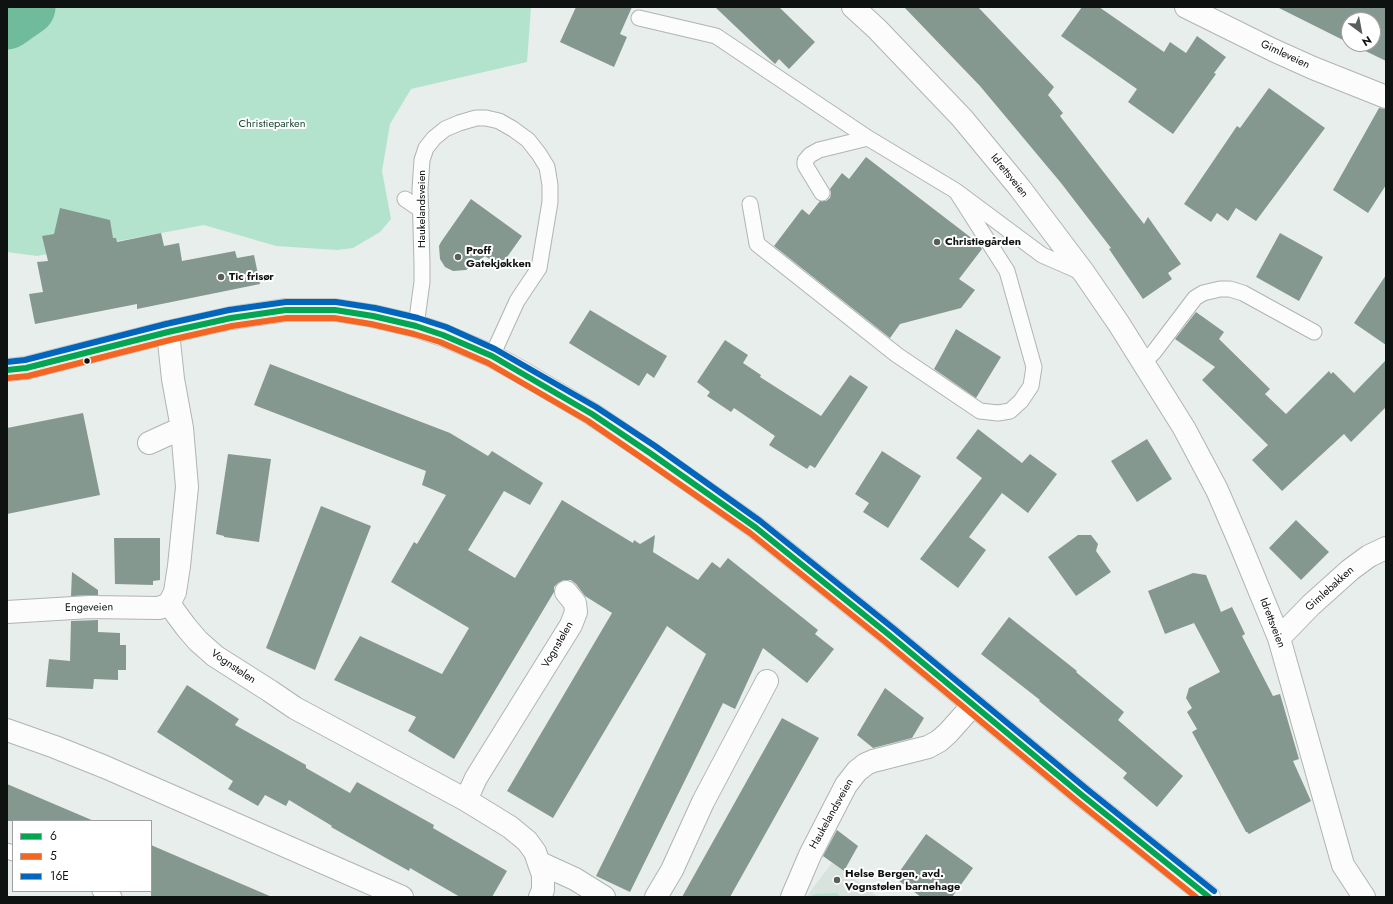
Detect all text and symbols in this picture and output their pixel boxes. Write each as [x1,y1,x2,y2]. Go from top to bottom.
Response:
north arrow [1341,12,1381,52]
text: N [1359,32,1375,50]
street label: Gimleveien [1258,38,1312,72]
park label: Christieparken [239,117,305,131]
street label: Idrettsveien [987,151,1031,201]
street label: Haukelandsveien [415,170,429,248]
place label: Christiegården [945,235,1021,249]
marker: Christiegården [932,237,942,247]
place label: Proff Gatekjøkken [466,244,531,270]
marker: Proff Gatekjøkken [453,252,463,262]
place label: Tic frisør [229,270,274,284]
marker: Tic frisør [216,272,226,282]
unlabelled marker [82,356,92,366]
street label: Gimlebakken [1303,564,1357,614]
street label: Idrettsveien [1256,596,1288,650]
street label: Engeveien [65,601,113,615]
street label: Vognstølen [539,619,577,671]
street label: Vognstølen [208,647,258,687]
street label: Haukelandsveien [807,777,857,851]
legend [12,820,152,892]
text: 6 [50,827,57,845]
text: 5 [50,847,57,865]
text: 16E [50,867,69,885]
place label: Helse Bergen, avd. Vognstølen barnehage [845,867,960,893]
marker: Helse Bergen, avd. Vognstølen barnehage [832,875,842,885]

